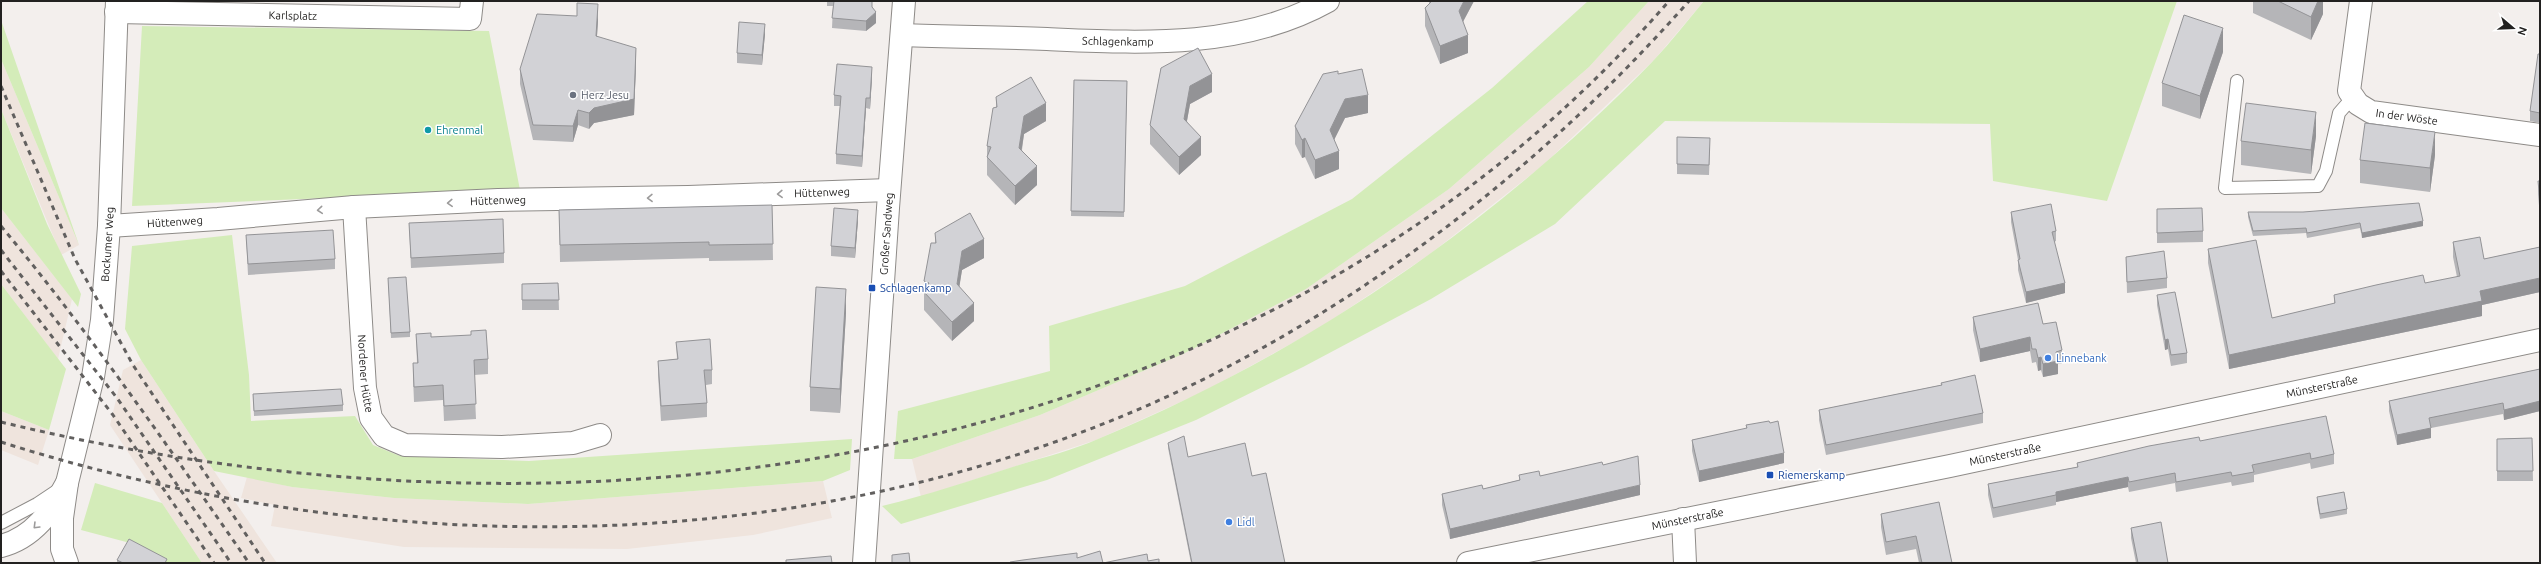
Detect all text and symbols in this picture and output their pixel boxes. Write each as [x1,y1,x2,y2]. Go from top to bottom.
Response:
north arrow [2493,8,2533,48]
street label: Karlsplatz [269,9,317,22]
text: N [2515,25,2529,37]
street label: Schlagenkamp [1082,34,1154,48]
place label: Herz Jesu [581,89,629,101]
marker: Herz Jesu [568,90,578,100]
street label: In der Wöste [2375,107,2439,127]
place label: Ehrenmal [436,124,483,136]
marker: Ehrenmal [423,125,433,135]
street label: Hüttenweg [794,185,850,199]
one-way arrow [777,190,783,198]
street label: Großer Sandweg [877,192,895,275]
street label: Hüttenweg [470,194,526,207]
one-way arrow [647,194,653,202]
one-way arrow [447,198,453,207]
one-way arrow [317,206,323,215]
street label: Bockumer Weg [99,207,116,282]
street label: Hüttenweg [147,214,203,230]
place label: Schlagenkamp [880,282,952,294]
marker: Schlagenkamp [867,283,877,293]
street label: Nordener Hütte [356,334,376,414]
place label: Linnebank [2056,352,2107,364]
marker: Linnebank [2043,353,2053,363]
street label: Münsterstraße [2285,373,2359,400]
street label: Münsterstraße [1968,441,2042,468]
place label: Riemerskamp [1778,469,1845,481]
marker: Riemerskamp [1765,470,1775,480]
street label: Münsterstraße [1651,506,1725,532]
place label: Lidl [1237,516,1255,528]
marker: Lidl [1224,517,1234,527]
one-way arrow [33,521,41,529]

